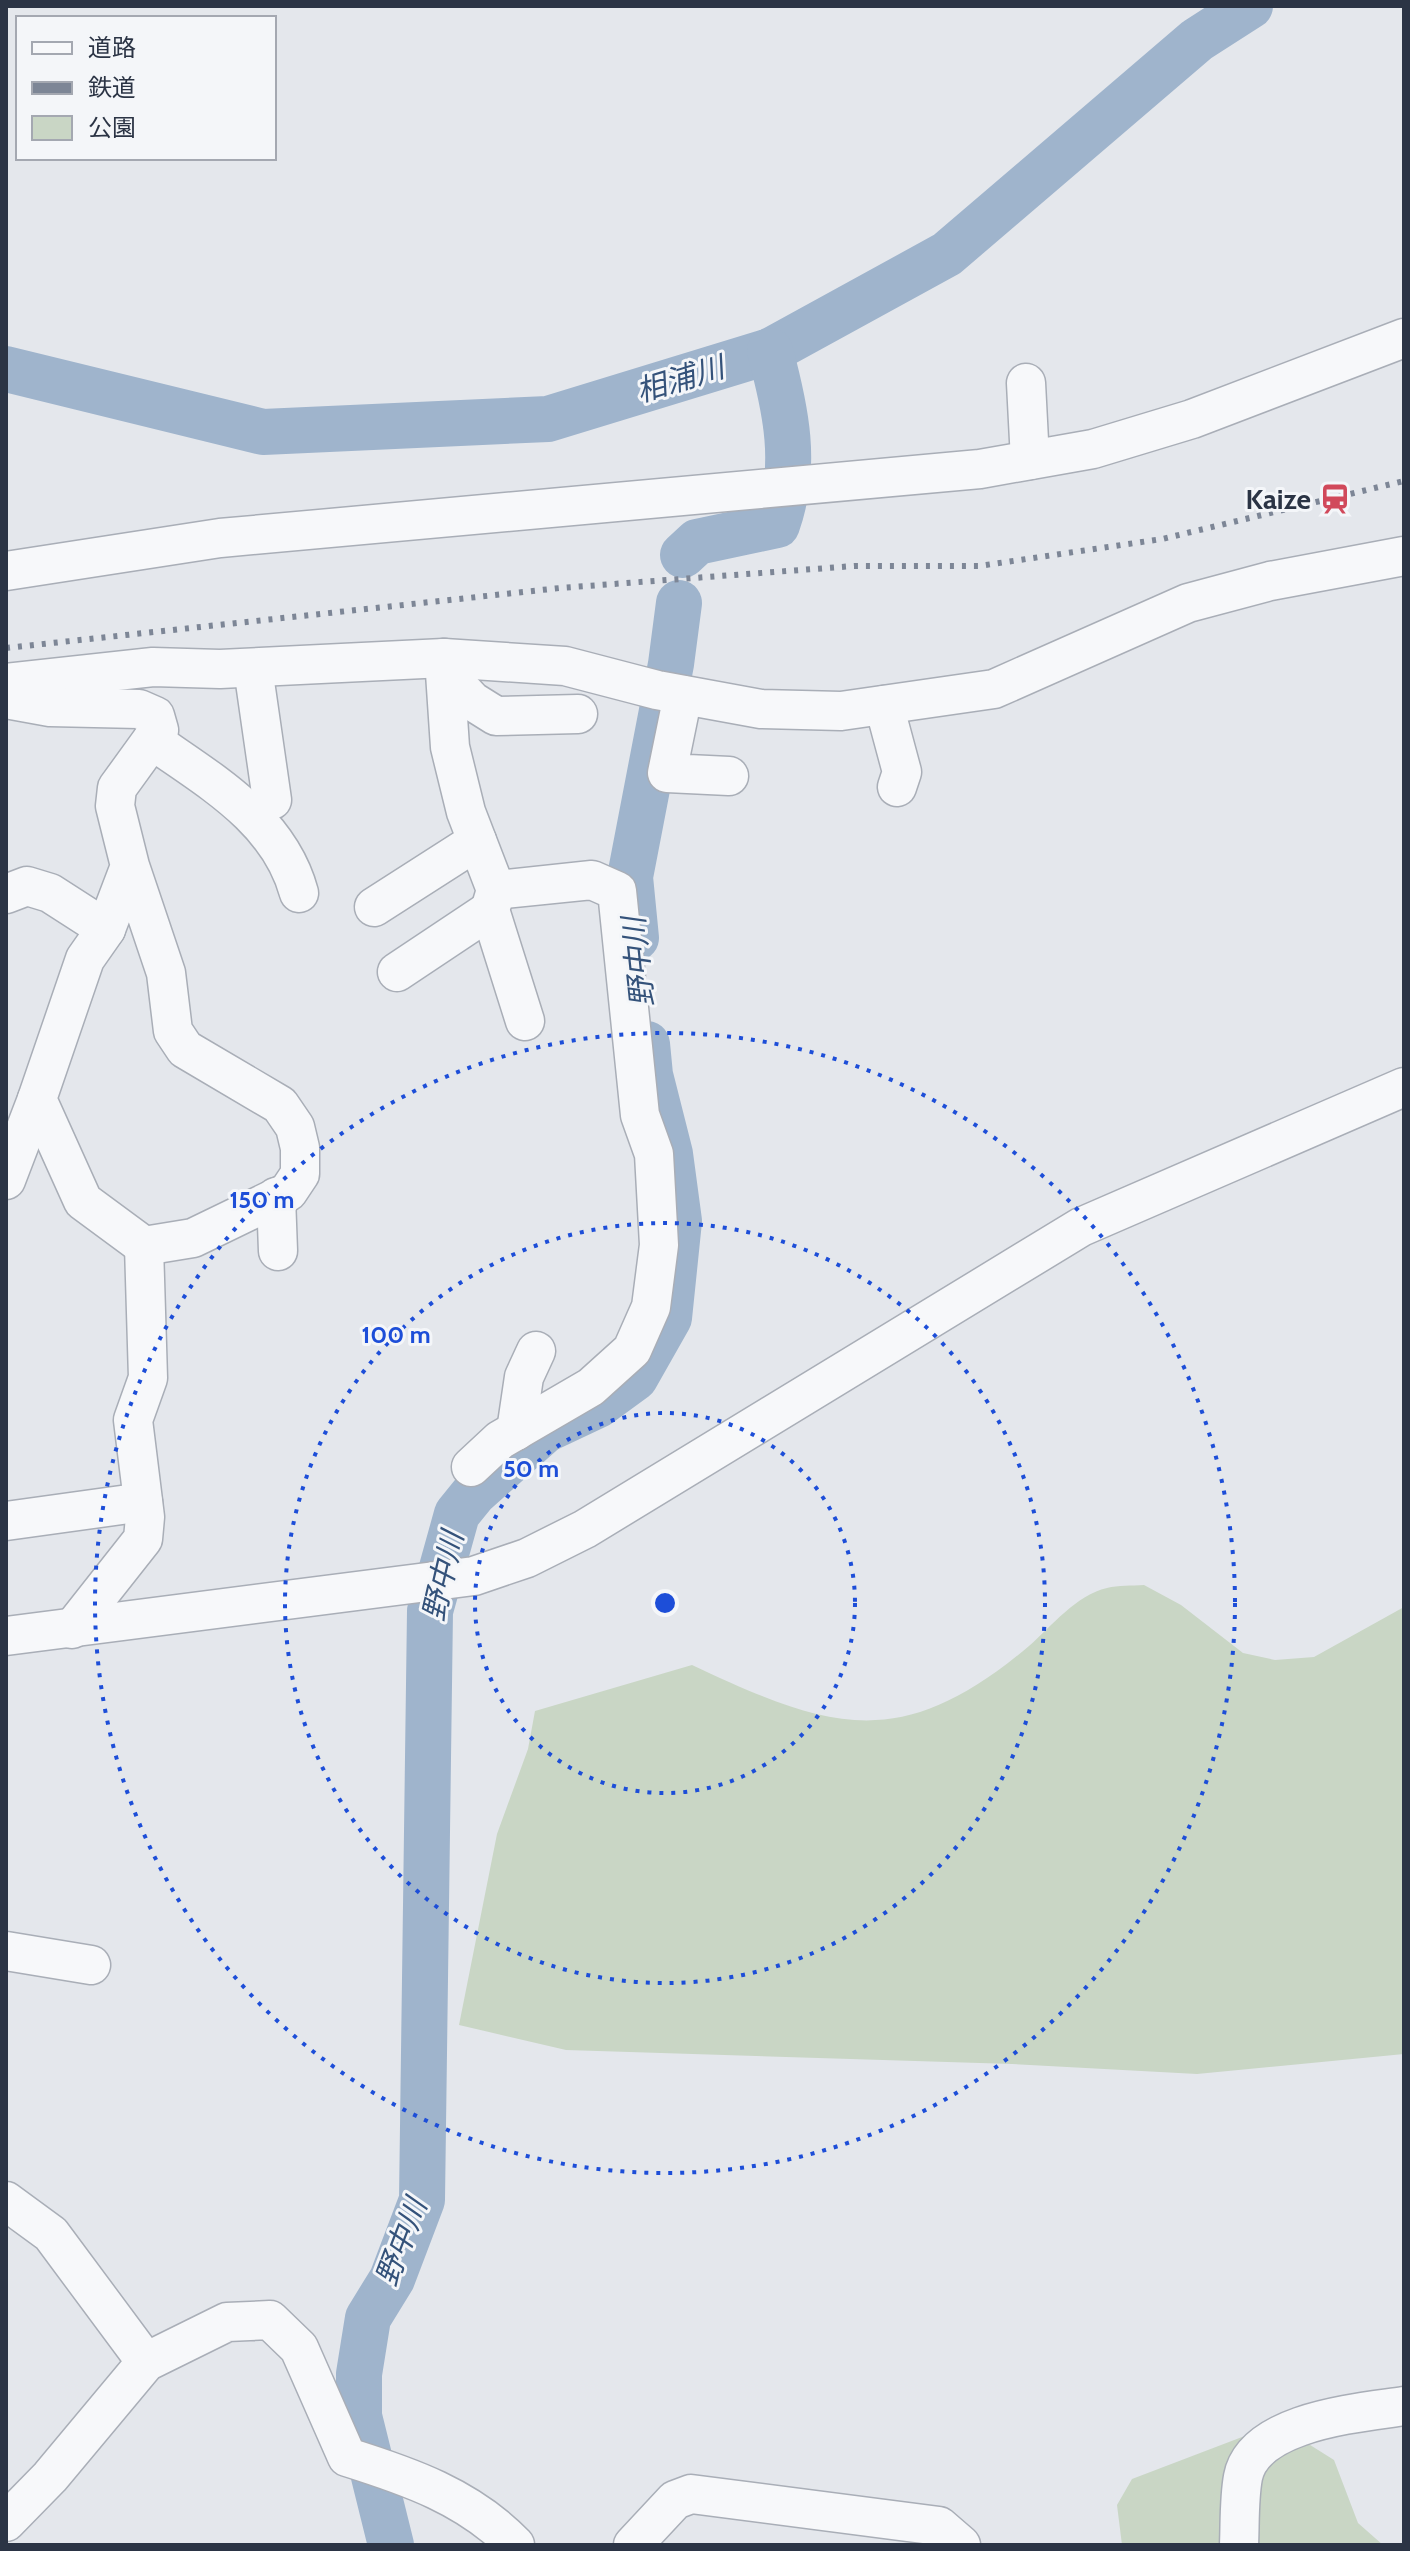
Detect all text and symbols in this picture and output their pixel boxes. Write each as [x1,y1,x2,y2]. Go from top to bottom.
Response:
legend [16,16,276,160]
text: 道路 [88,33,136,62]
text: 鉄道 [88,73,136,102]
text: 公園 [88,113,136,142]
water label: 相浦川 [632,347,731,410]
place label: Kaize [1245,482,1311,516]
station icon: Kaize [1318,482,1352,516]
water label: 野中川 [615,912,661,1009]
text: 150 m [230,1185,294,1214]
text: 100 m [361,1320,431,1349]
text: 50 m [503,1454,559,1483]
water label: 野中川 [415,1525,472,1624]
centre of rings [651,1589,679,1617]
water label: 野中川 [368,2191,435,2291]

